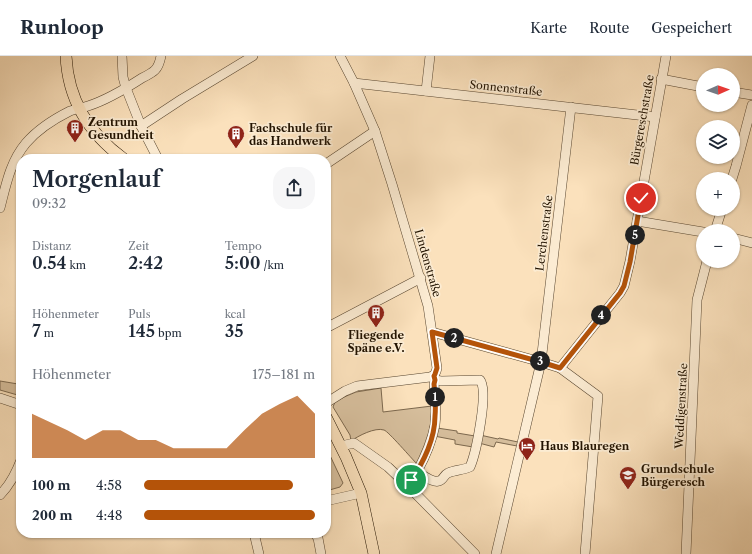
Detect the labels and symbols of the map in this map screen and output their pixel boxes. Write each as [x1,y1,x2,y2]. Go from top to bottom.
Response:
north arrow [696,68,740,112]
street label: Bürgereschstraße [627,74,657,166]
street label: Sonnenstraße [469,77,543,99]
place label: Zentrum Gesundheit [88,115,154,142]
building icon: Zentrum Gesundheit [65,118,85,143]
place label: Fachschule für das Handwerk [249,121,333,148]
building icon: Fachschule für das Handwerk [226,124,246,149]
pin [624,181,658,215]
street label: Lerchenstraße [532,194,556,272]
pin: 5 [625,225,645,245]
street label: Lindenstraße [412,227,444,299]
building icon: Fliegende Späne e.V. [366,303,386,328]
pin: 4 [591,305,611,325]
place label: Fliegende Späne e.V. [347,328,405,355]
pin: 2 [444,328,464,348]
pin: 3 [530,351,550,371]
street label: Weddigenstraße [672,363,690,450]
pin: 1 [425,387,445,407]
hotel icon: Haus Blauregen [517,436,537,461]
place label: Haus Blauregen [540,439,630,453]
place label: Grundschule Bürgeresch [641,462,715,489]
pin [394,463,428,497]
school or university icon: Grundschule Bürgeresch [618,465,638,490]

